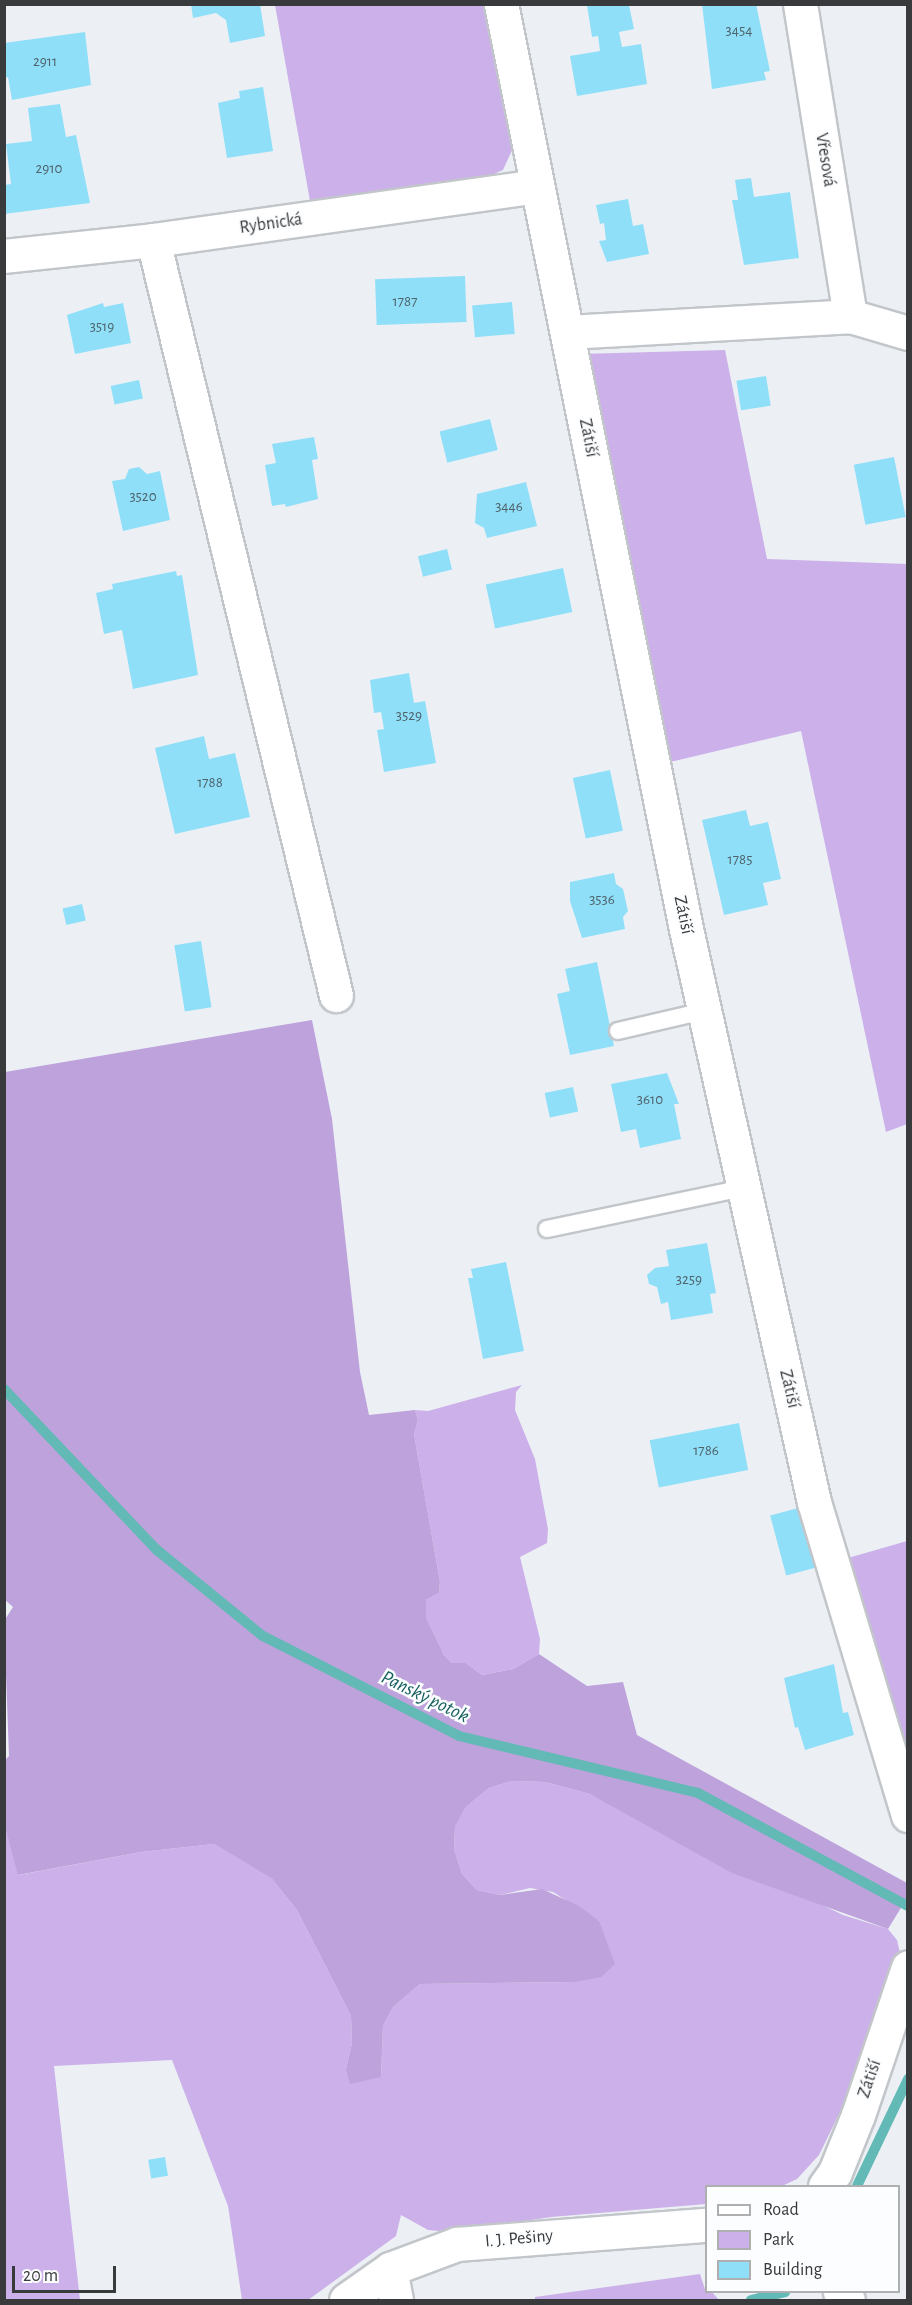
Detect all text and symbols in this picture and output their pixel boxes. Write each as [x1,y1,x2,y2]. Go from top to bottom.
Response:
house number: 3454 [726,22,752,40]
house number: 2911 [33,53,57,71]
street label: Vřesová [810,131,840,189]
house number: 2910 [36,160,62,178]
street label: Rybnická [238,209,304,239]
house number: 1787 [393,293,417,311]
house number: 3519 [90,318,114,336]
street label: Zátiší [574,417,602,459]
house number: 3520 [129,488,157,506]
house number: 3446 [495,498,523,516]
house number: 3529 [396,707,422,725]
house number: 1788 [197,774,223,792]
house number: 1785 [728,851,752,869]
house number: 3536 [589,891,615,909]
street label: Zátiší [668,894,698,936]
house number: 3610 [637,1091,663,1109]
house number: 3259 [676,1271,702,1289]
street label: Zátiší [774,1368,804,1410]
house number: 1786 [693,1442,719,1460]
water label: Panský potok [377,1665,473,1729]
street label: Zátiší [853,2057,887,2101]
legend [705,2185,900,2293]
text: Road [763,2201,799,2219]
street label: I. J. Pešiny [484,2225,554,2253]
text: Park [763,2231,794,2249]
scale bar [15,2254,118,2292]
text: Building [763,2261,822,2279]
text: 20 m [23,2267,58,2285]

